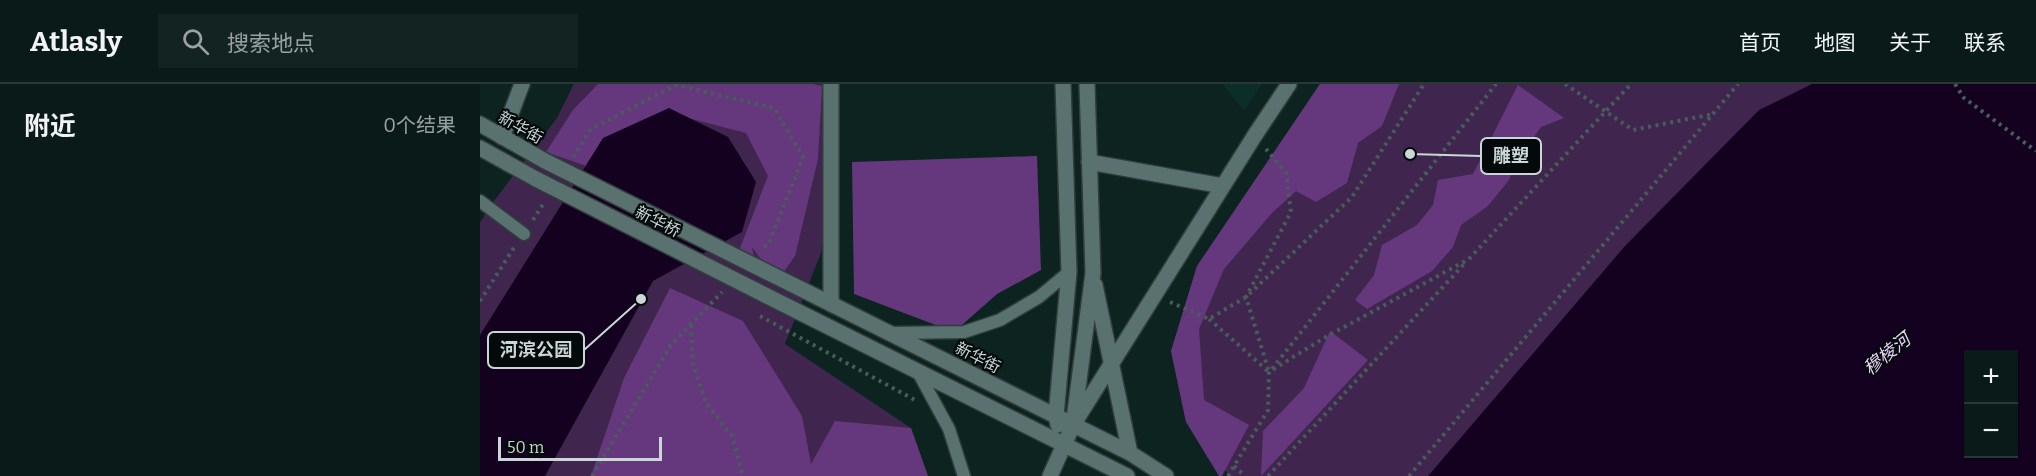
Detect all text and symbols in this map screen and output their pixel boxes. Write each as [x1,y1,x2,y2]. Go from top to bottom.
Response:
search box [158,14,578,68]
text: Atlasly [30,25,122,58]
icon: search [179,25,212,58]
text: 搜索地点 [227,30,315,57]
text: 首页 [1739,30,1781,56]
text: 地图 [1814,30,1856,56]
text: 关于 [1889,30,1931,56]
text: 联系 [1964,30,2006,56]
street label: 新华街 [495,107,546,147]
text: 附近 [24,111,76,142]
text: 0个结果 [383,113,456,137]
callout: 雕塑 [1481,138,1541,174]
text: 雕塑 [1493,145,1529,167]
street label: 新华桥 [632,202,683,241]
water label: 穆棱河 [1859,327,1917,380]
callout: 河滨公园 [488,332,584,368]
street label: 新华街 [952,338,1003,377]
text: 河滨公园 [500,339,572,361]
map controls [1964,350,2018,458]
button: + [1964,350,2018,404]
button: − [1964,404,2018,458]
scale bar [498,434,662,462]
text: 50 m [507,438,544,457]

